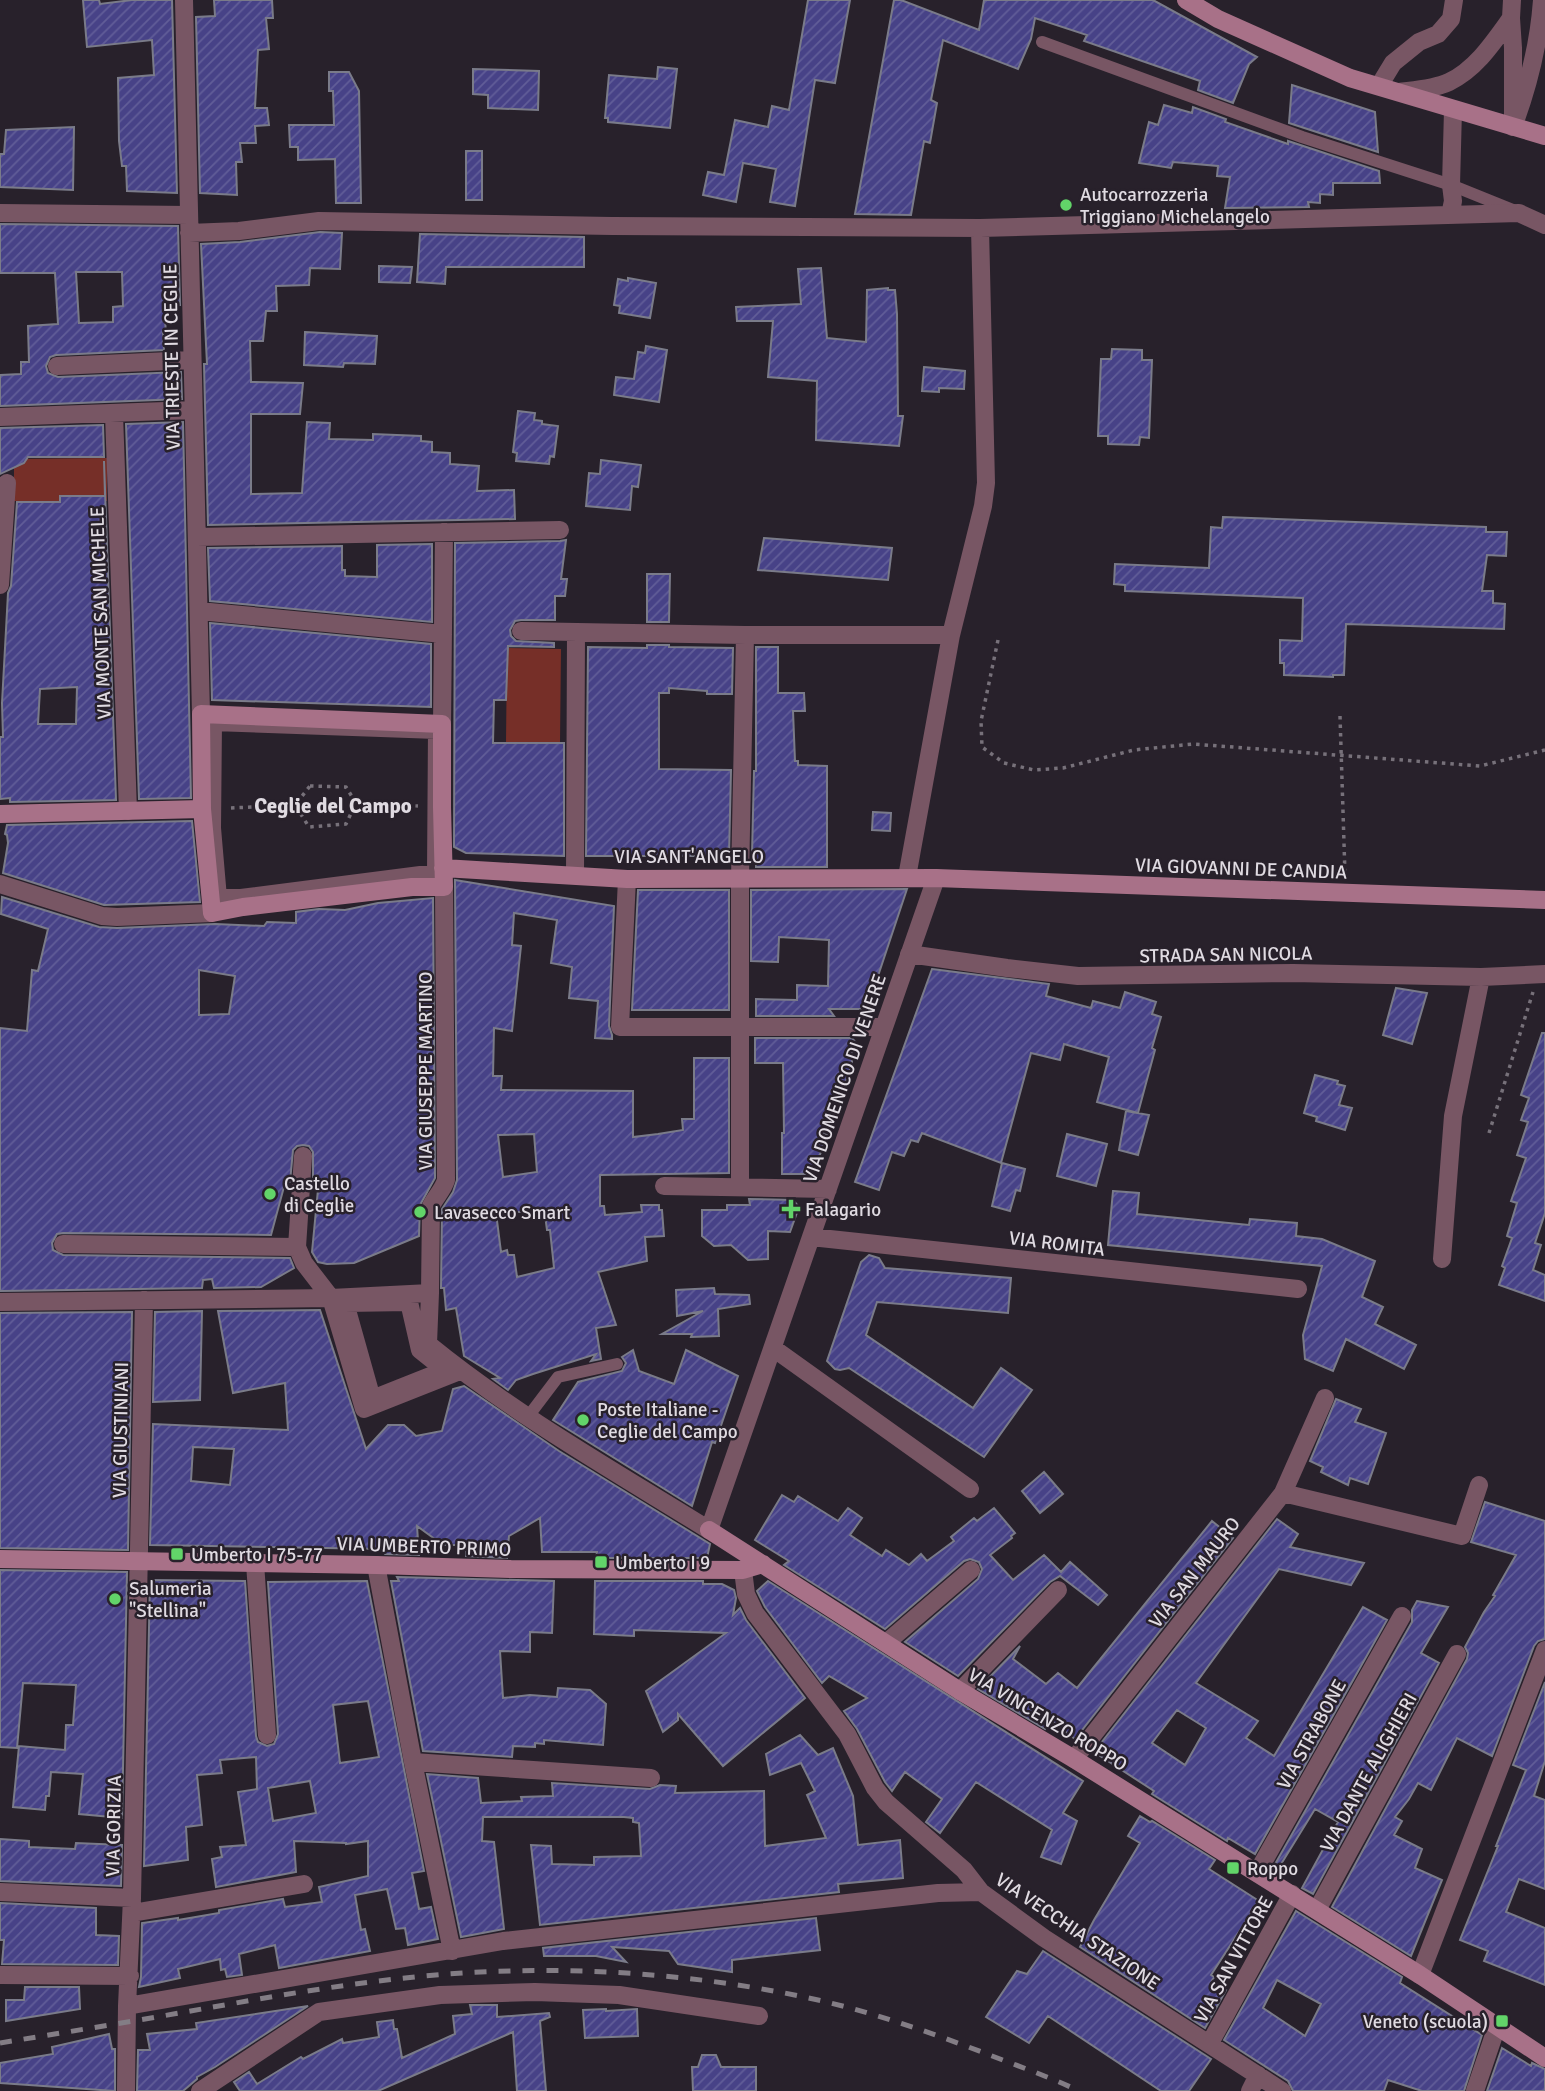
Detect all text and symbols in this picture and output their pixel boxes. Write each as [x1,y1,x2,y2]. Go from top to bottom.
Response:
place label: Autocarrozzeria Triggiano Michelangelo [1080,183,1270,229]
marker: Autocarrozzeria Triggiano Michelangelo [1058,197,1074,213]
street label: VIA TRIESTE IN CEGLIE [158,263,186,451]
street label: VIA MONTE SAN MICHELE [85,506,117,720]
district label: Ceglie del Campo [254,793,412,819]
street label: VIA SANT'ANGELO [614,845,764,869]
street label: VIA GIOVANNI DE CANDIA [1134,853,1348,885]
street label: STRADA SAN NICOLA [1139,941,1313,969]
street label: VIA GIUSEPPE MARTINO [414,971,438,1171]
street label: VIA DOMENICO DI VENERE [798,971,892,1186]
place label: Castello di Ceglie [284,1172,354,1218]
marker: Castello di Ceglie [262,1186,278,1202]
place label: Falagario [805,1198,881,1222]
place label: Lavasecco Smart [434,1201,571,1225]
marker: Falagario [783,1201,799,1217]
marker: Lavasecco Smart [412,1204,428,1220]
street label: VIA ROMITA [1007,1226,1107,1262]
street label: VIA GIUSTINIANI [108,1362,134,1498]
place label: Poste Italiane - Ceglie del Campo [597,1398,738,1444]
marker: Poste Italiane - Ceglie del Campo [575,1412,591,1428]
street label: VIA SAN MAURO [1144,1512,1246,1633]
street label: VIA UMBERTO PRIMO [336,1532,512,1562]
place label: Umberto I 75-77 [191,1543,323,1567]
marker: Umberto I 75-77 [169,1546,185,1562]
place label: Umberto I 9 [615,1551,710,1575]
marker: Umberto I 9 [593,1554,609,1570]
place label: Salumeria "Stellina" [129,1577,212,1623]
marker: Salumeria "Stellina" [107,1591,123,1607]
street label: VIA VINCENZO ROPPO [964,1663,1131,1777]
street label: VIA STRABONE [1272,1675,1352,1794]
street label: VIA DANTE ALIGHIERI [1315,1689,1423,1856]
street label: VIA GORIZIA [101,1775,127,1877]
place label: Roppo [1247,1857,1298,1881]
marker: Roppo [1225,1860,1241,1876]
street label: VIA VECCHIA STAZIONE [991,1868,1164,1996]
street label: VIA SAN VITTORE [1189,1892,1279,2027]
place label: Veneto (scuola) [1363,2010,1488,2034]
marker: Veneto (scuola) [1494,2013,1510,2029]

